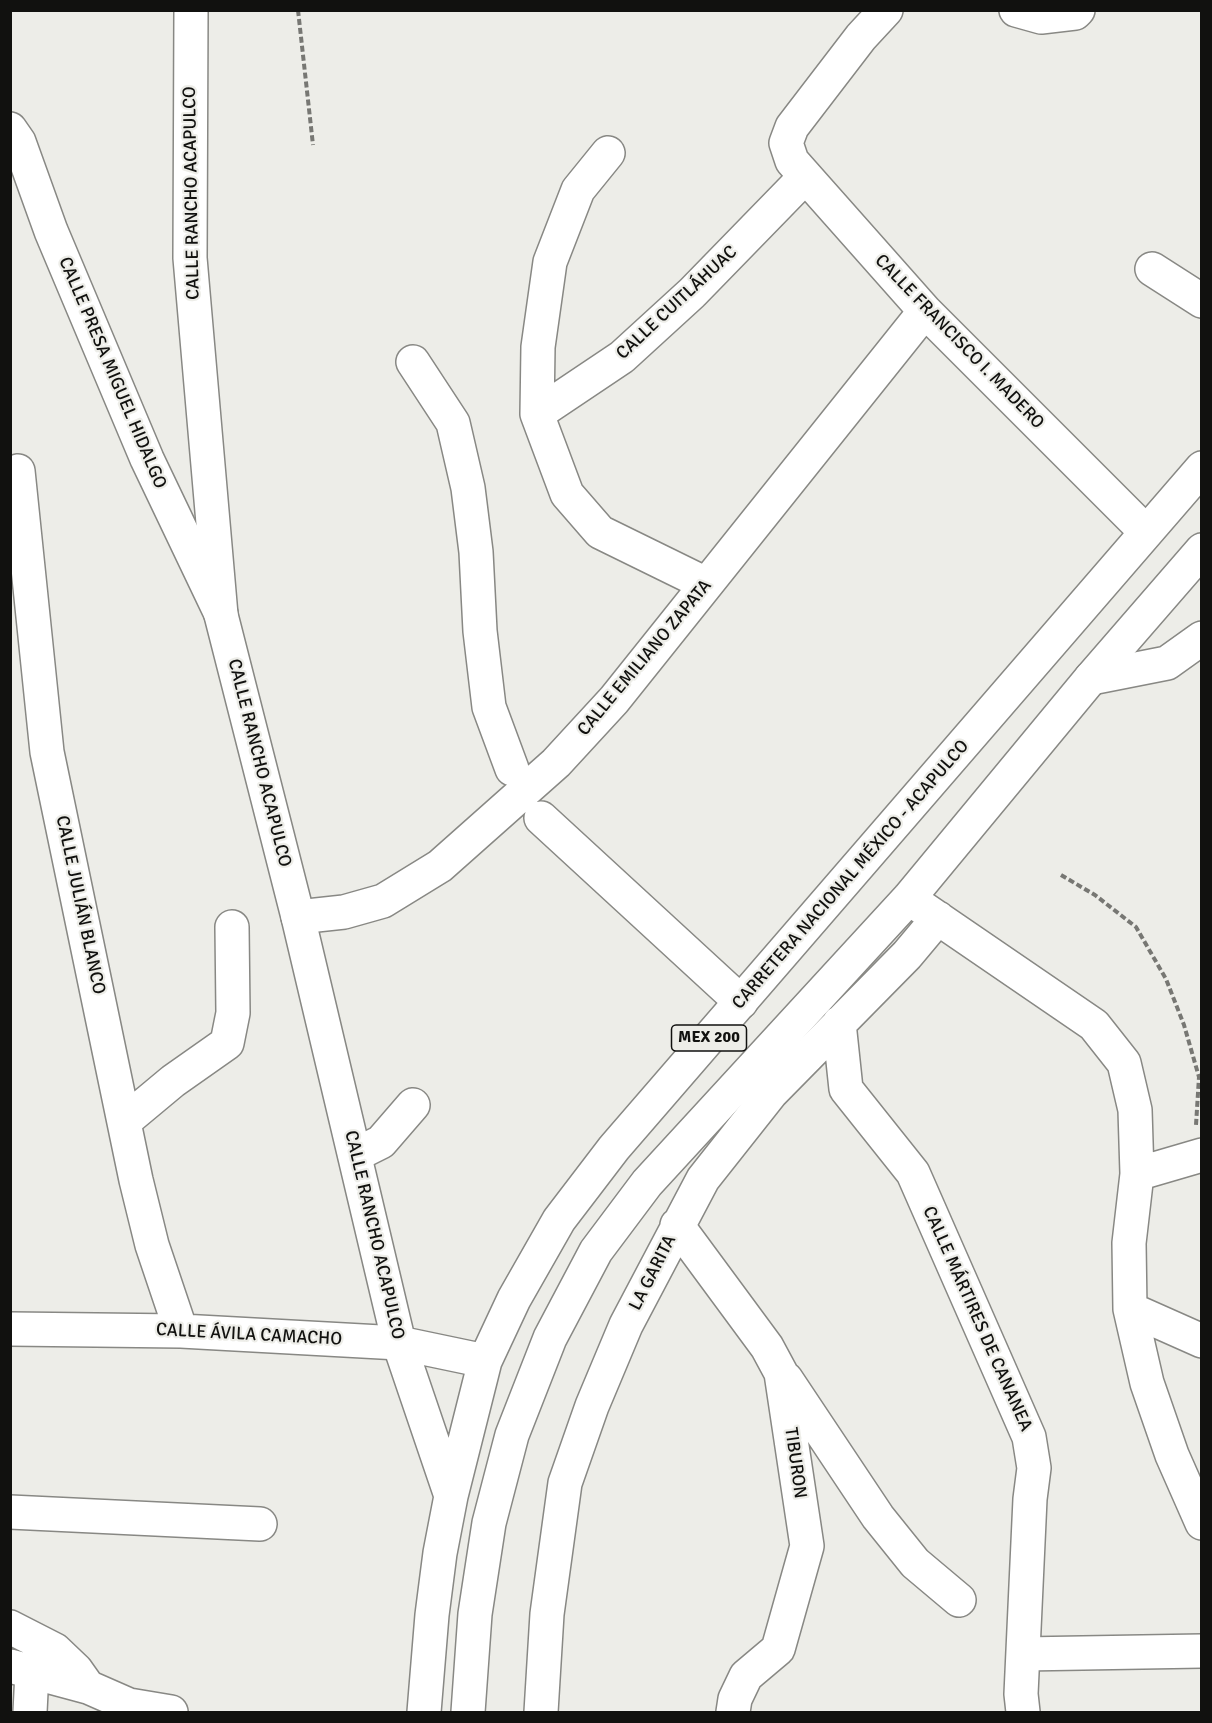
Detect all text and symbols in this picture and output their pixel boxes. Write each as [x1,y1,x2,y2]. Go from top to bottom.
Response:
street label: CALLE RANCHO ACAPULCO [179,86,205,300]
street label: CALLE CUITLÁHUAC [612,241,742,365]
street label: CALLE FRANCISCO I. MADERO [870,250,1048,434]
street label: CALLE PRESA MIGUEL HIDALGO [53,254,171,492]
street label: CALLE EMILIANO ZAPATA [573,576,717,740]
street label: CALLE RANCHO ACAPULCO [223,657,295,869]
street label: CARRETERA NACIONAL MÉXICO - ACAPULCO [728,736,974,1014]
street label: CALLE JULIÁN BLANCO [50,814,110,996]
road number: MEX 200 [672,1025,746,1051]
street label: CALLE RANCHO ACAPULCO [339,1128,409,1342]
street label: CALLE MÁRTIRES DE CANANEA [918,1203,1036,1435]
street label: LA GARITA [625,1232,681,1314]
street label: CALLE ÁVILA CAMACHO [155,1319,343,1351]
street label: TIBURON [779,1426,811,1500]

